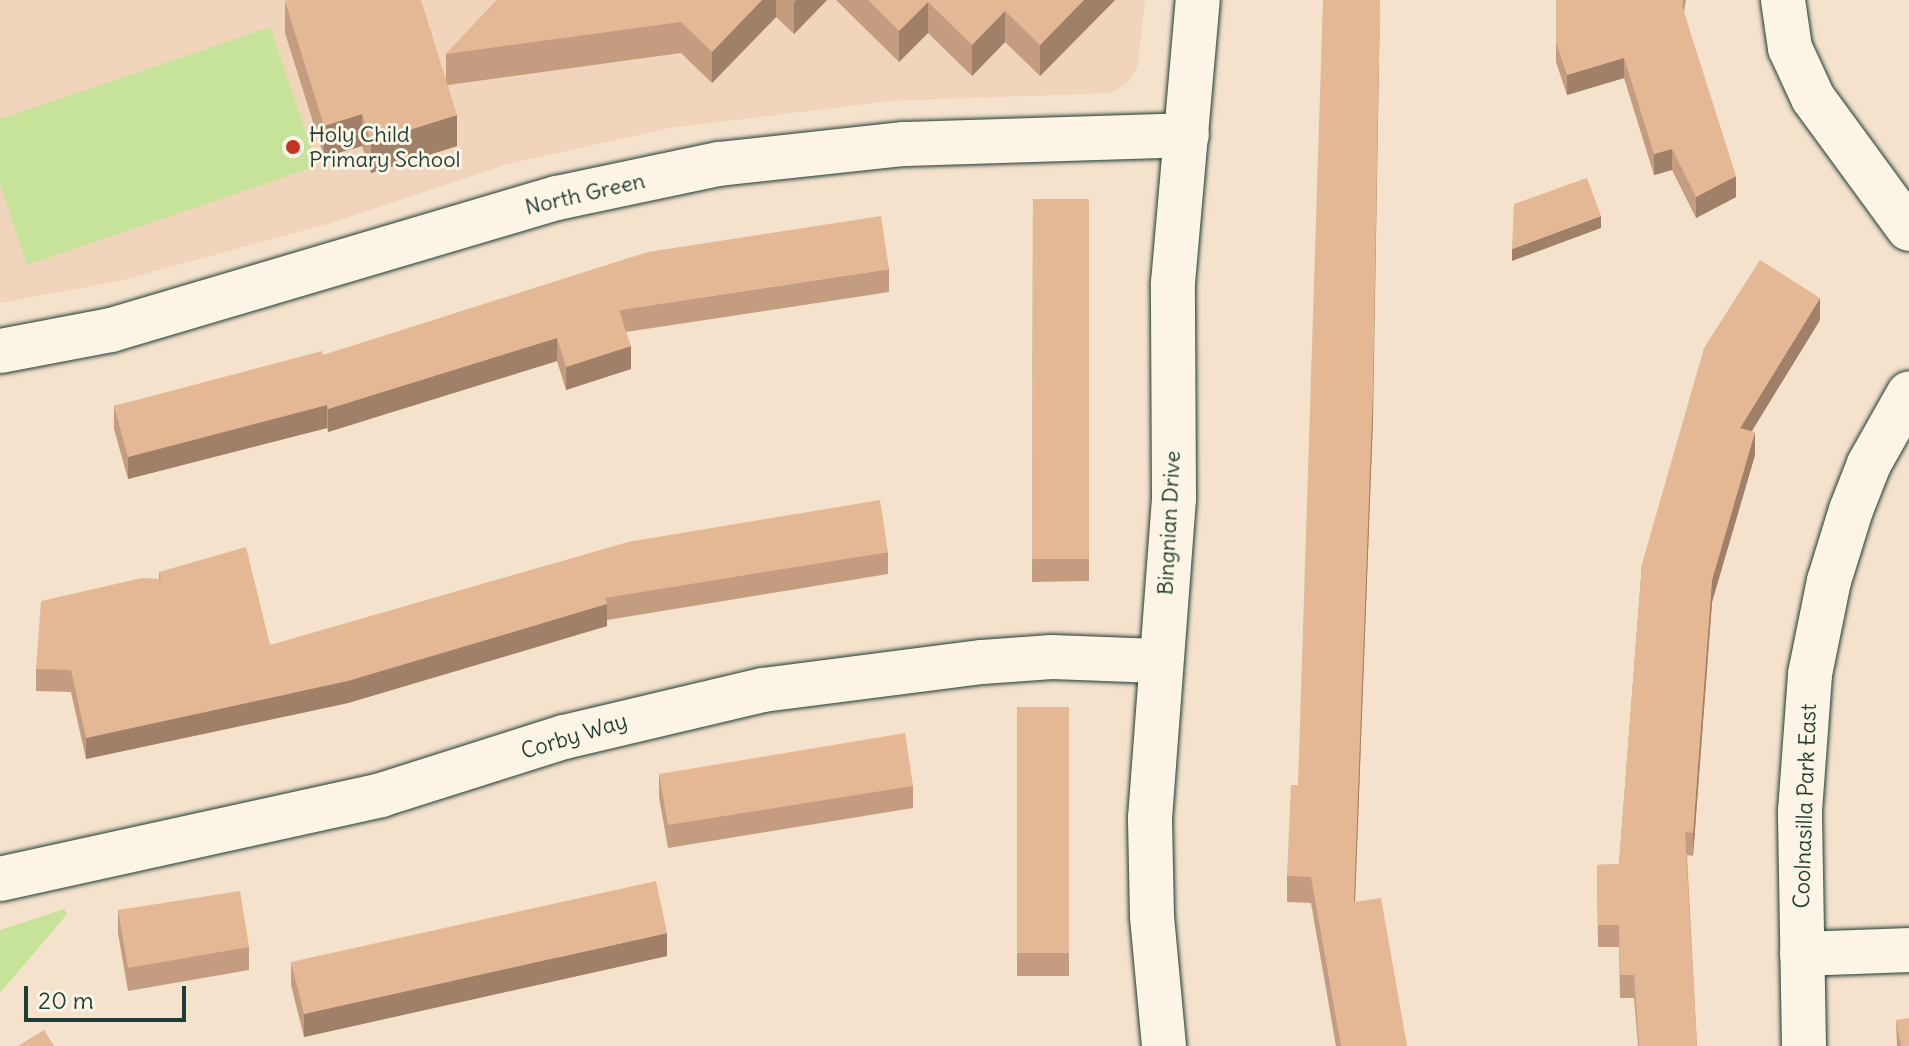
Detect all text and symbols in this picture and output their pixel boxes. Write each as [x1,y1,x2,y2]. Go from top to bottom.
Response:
place label: Holy Child Primary School [309,121,460,172]
marker: Holy Child Primary School [284,138,302,156]
street label: North Green [522,167,648,221]
street label: Bingnian Drive [1152,450,1186,596]
street label: Coolnasilla Park East [1788,703,1822,909]
street label: Corby Way [518,707,630,765]
scale bar [28,970,190,1020]
text: 20 m [38,985,94,1015]

